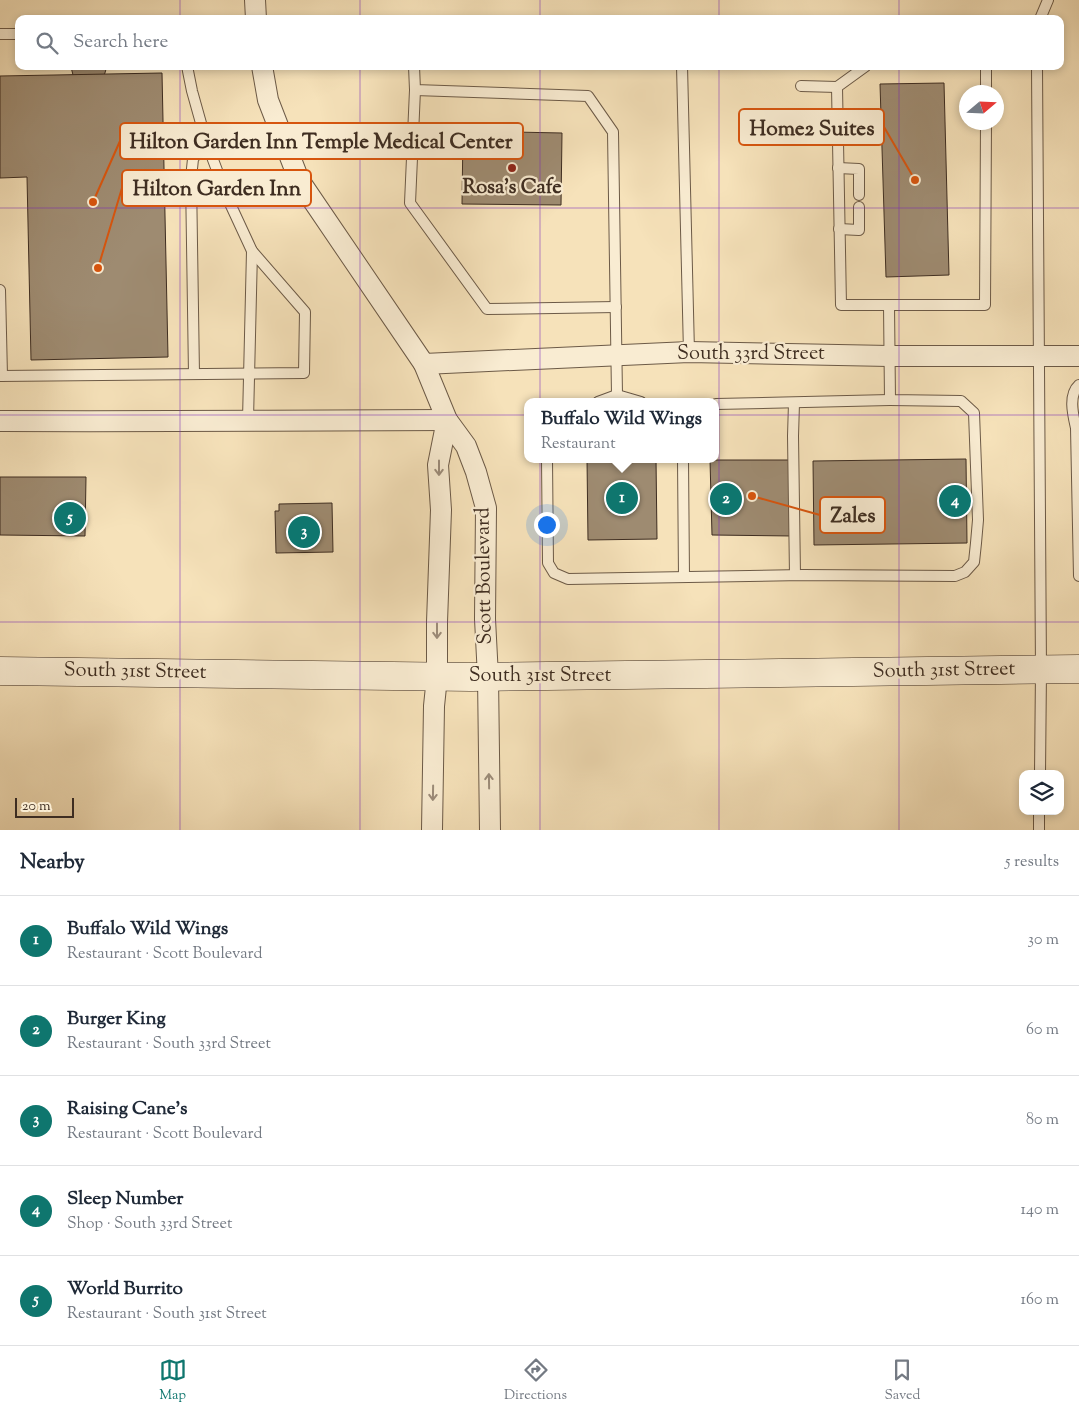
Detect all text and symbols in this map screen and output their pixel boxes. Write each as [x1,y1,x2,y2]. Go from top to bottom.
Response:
search box [15,15,1064,70]
icon: search [33,29,61,57]
text: Search here [73,29,168,56]
north arrow [959,85,1004,130]
callout: Home2 Suites [739,109,884,145]
text: Home2 Suites [750,115,874,145]
callout: Hilton Garden Inn Temple Medical Center [120,123,523,159]
text: Hilton Garden Inn Temple Medical Center [129,128,513,158]
marker: Rosa's Cafe [506,162,518,174]
callout: Hilton Garden Inn [122,170,311,206]
place label: Rosa's Cafe [462,174,562,203]
text: Hilton Garden Inn [133,175,302,205]
street label: South 33rd Street [677,340,825,369]
popup [524,398,719,463]
text: Buffalo Wild Wings [541,406,702,433]
text: Restaurant [541,433,616,456]
one-way arrow [434,460,444,476]
pin: 1 [606,479,638,517]
pin: 2 [710,480,742,518]
pin: 4 [939,482,971,520]
callout: Zales [820,497,885,533]
pin: 5 [54,499,86,537]
text: Zales [830,502,876,532]
street label: Scott Boulevard [469,507,501,645]
your location [534,512,560,538]
pin: 3 [288,513,320,551]
one-way arrow [432,622,442,638]
street label: South 31st Street [872,655,1016,687]
street label: South 31st Street [63,656,207,688]
street label: South 31st Street [469,662,612,691]
map controls [1019,770,1064,815]
button: layers [1019,770,1064,815]
one-way arrow [484,774,494,790]
one-way arrow [428,784,438,801]
scale bar [15,795,74,818]
text: 20 m [22,797,51,817]
text: Nearby [20,848,85,878]
text: 5 results [1005,851,1059,874]
text: Buffalo Wild Wings [67,916,228,943]
text: 1 [33,929,39,952]
text: 30 m [1028,929,1059,952]
text: Restaurant · Scott Boulevard [67,943,263,966]
text: Burger King [67,1006,166,1033]
text: 2 [32,1019,40,1042]
text: 60 m [1026,1019,1059,1042]
text: Restaurant · South 33rd Street [67,1033,271,1056]
text: Raising Cane's [67,1096,187,1123]
text: 3 [33,1109,39,1132]
text: 80 m [1026,1109,1059,1132]
text: Restaurant · Scott Boulevard [67,1123,263,1146]
text: Sleep Number [67,1186,183,1213]
text: 4 [32,1199,40,1222]
text: 140 m [1021,1199,1059,1222]
text: Shop · South 33rd Street [67,1213,232,1236]
text: World Burrito [67,1276,183,1303]
text: 5 [33,1289,39,1312]
text: 160 m [1021,1289,1059,1312]
text: Restaurant · South 31st Street [67,1303,267,1326]
tab: Map [159,1356,187,1406]
tab: Directions [504,1356,567,1406]
tab: Saved [884,1356,920,1406]

